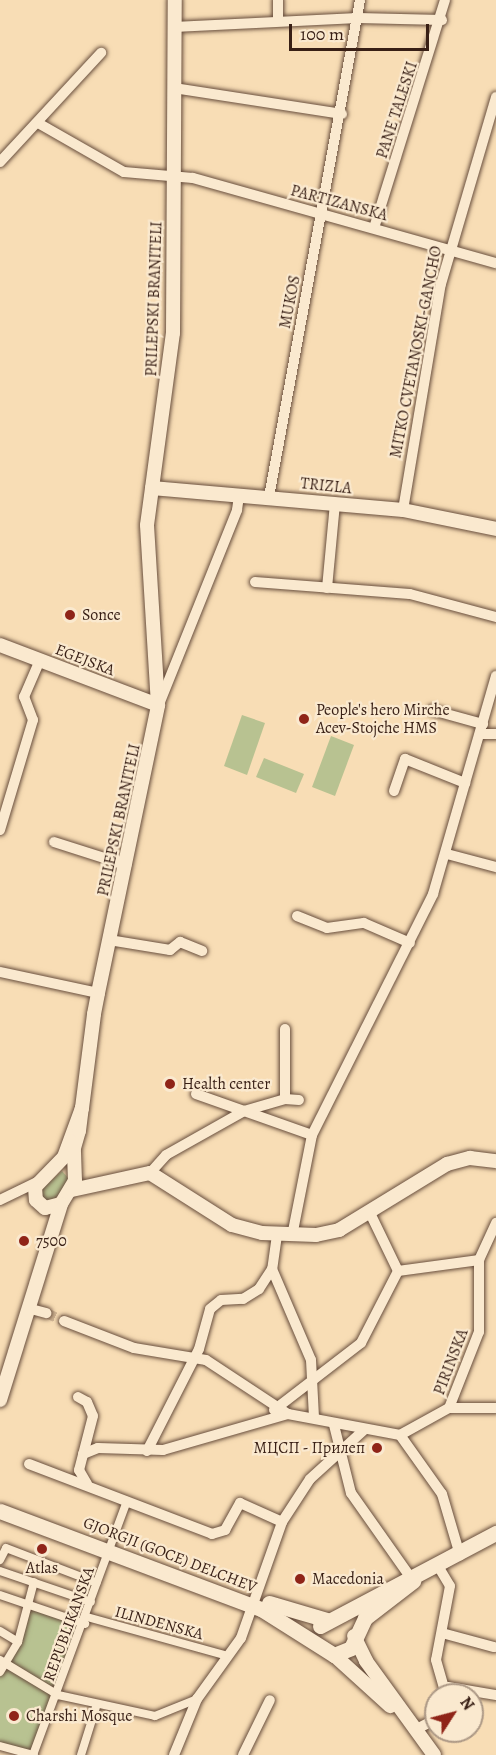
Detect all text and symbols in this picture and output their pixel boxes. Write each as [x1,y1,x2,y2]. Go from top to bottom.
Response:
scale bar [292,12,432,50]
text: 100 m [300,22,344,46]
street label: PANE TALESKI [372,59,422,161]
street label: PARTIZANSKA [288,181,390,225]
street label: PRILEPSKI BRANITELI [142,221,166,377]
street label: MITKO CVETANOSKI-GANCHO [386,244,446,460]
street label: MUKOS [275,274,305,330]
street label: TRIZLA [300,474,352,498]
place label: Sonce [82,605,121,625]
marker: Sonce [63,608,77,622]
street label: EGEJSKA [53,640,117,680]
place label: People's hero Mirche Acev-Stojche HMS [316,700,450,738]
marker: People's hero Mirche Acev-Stojche HMS [297,712,311,726]
street label: PRILEPSKI BRANITELI [93,742,145,898]
place label: Health center [182,1074,270,1094]
marker: Health center [163,1077,177,1091]
place label: 7500 [36,1231,67,1251]
marker: 7500 [17,1234,31,1248]
street label: PIRINSKA [430,1326,472,1398]
place label: МЦСП - Прилеп [253,1438,365,1458]
marker: МЦСП - Прилеп [370,1441,384,1455]
street label: GJORGJI (GOCE) DELCHEV [80,1513,260,1597]
marker: Atlas [35,1542,49,1556]
place label: Atlas [26,1558,58,1578]
street label: REPUBLIKANSKA [39,1564,99,1684]
place label: Macedonia [312,1569,384,1589]
marker: Macedonia [293,1572,307,1586]
street label: ILINDENSKA [113,1602,205,1644]
north arrow [424,1683,484,1743]
text: N [455,1692,479,1715]
place label: Charshi Mosque [26,1706,133,1726]
marker: Charshi Mosque [7,1709,21,1723]

